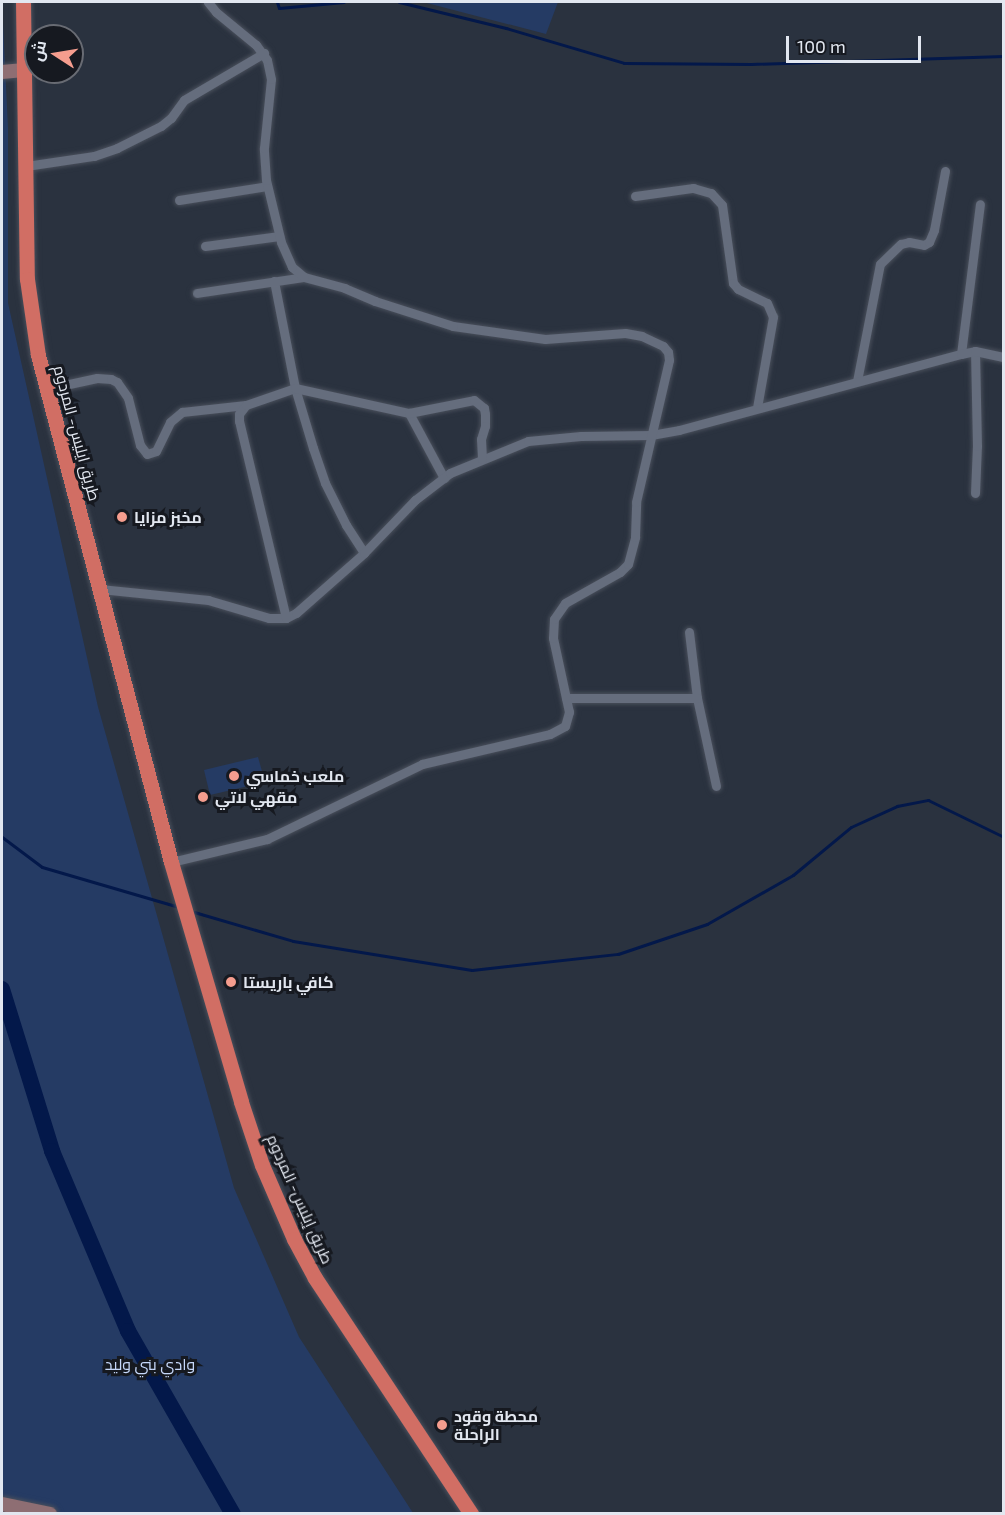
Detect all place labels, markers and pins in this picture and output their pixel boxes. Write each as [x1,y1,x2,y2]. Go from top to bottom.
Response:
place label: مخبز مزايا [134,507,202,527]
marker: مخبز مزايا [115,510,129,524]
place label: ملعب خماسي [246,766,344,786]
marker: ملعب خماسي [227,769,241,783]
place label: مقهي لاتي [215,787,297,807]
marker: مقهي لاتي [196,790,210,804]
place label: كافي باريستا [243,972,334,992]
marker: كافي باريستا [224,975,238,989]
place label: محطة وقود الراحلة [454,1406,538,1444]
marker: محطة وقود الراحلة [435,1418,449,1432]

